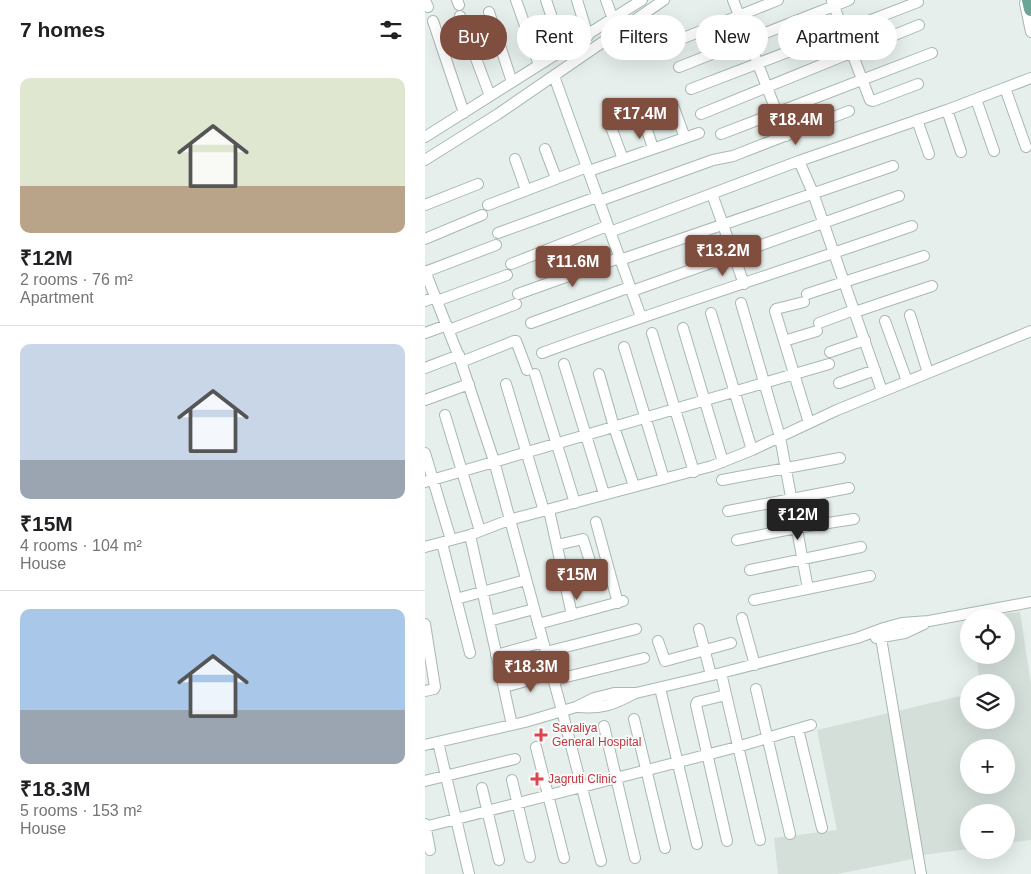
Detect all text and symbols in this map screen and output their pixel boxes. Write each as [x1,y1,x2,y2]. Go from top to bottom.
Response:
chip: Buy [440,15,507,60]
chip: Rent [517,15,591,60]
chip: Filters [601,15,686,60]
chip: New [696,15,768,60]
chip: Apartment [778,15,897,60]
icon: filters [377,16,405,44]
text: 7 homes [20,18,105,41]
pin: ₹17.4M [599,98,681,140]
pin: ₹18.4M [755,104,837,146]
text: ₹17.4M [613,105,667,122]
icon: home [168,111,258,201]
text: ₹18.4M [769,111,823,128]
pin: ₹13.2M [682,234,764,277]
text: ₹13.2M [696,242,750,259]
text: ₹12M [20,246,73,269]
pin: ₹11.6M [532,246,614,288]
text: ₹11.6M [547,253,599,270]
text: 2 rooms · 76 m² [20,271,133,288]
text: Apartment [20,289,94,306]
icon: home [168,376,258,466]
pin: ₹12M [768,498,828,541]
text: ₹12M [778,506,818,523]
text: ₹15M [20,512,73,535]
text: 4 rooms · 104 m² [20,537,142,554]
text: House [20,555,66,572]
pin: ₹15M [547,558,607,601]
text: ₹15M [557,566,597,583]
map controls [960,609,1015,859]
button: locate [960,609,1015,664]
icon: home [168,641,258,731]
pin: ₹18.3M [490,650,572,693]
text: ₹18.3M [504,658,558,675]
button: layers [960,674,1015,729]
place label: Savaliya General Hospital [552,721,641,749]
marker: Savaliya General Hospital [534,728,548,742]
button: + [960,739,1015,794]
marker: Jagruti Clinic [530,772,544,786]
place label: Jagruti Clinic [548,772,617,786]
text: ₹18.3M [20,777,90,800]
text: 5 rooms · 153 m² [20,802,142,819]
button: − [960,804,1015,859]
text: House [20,820,66,837]

